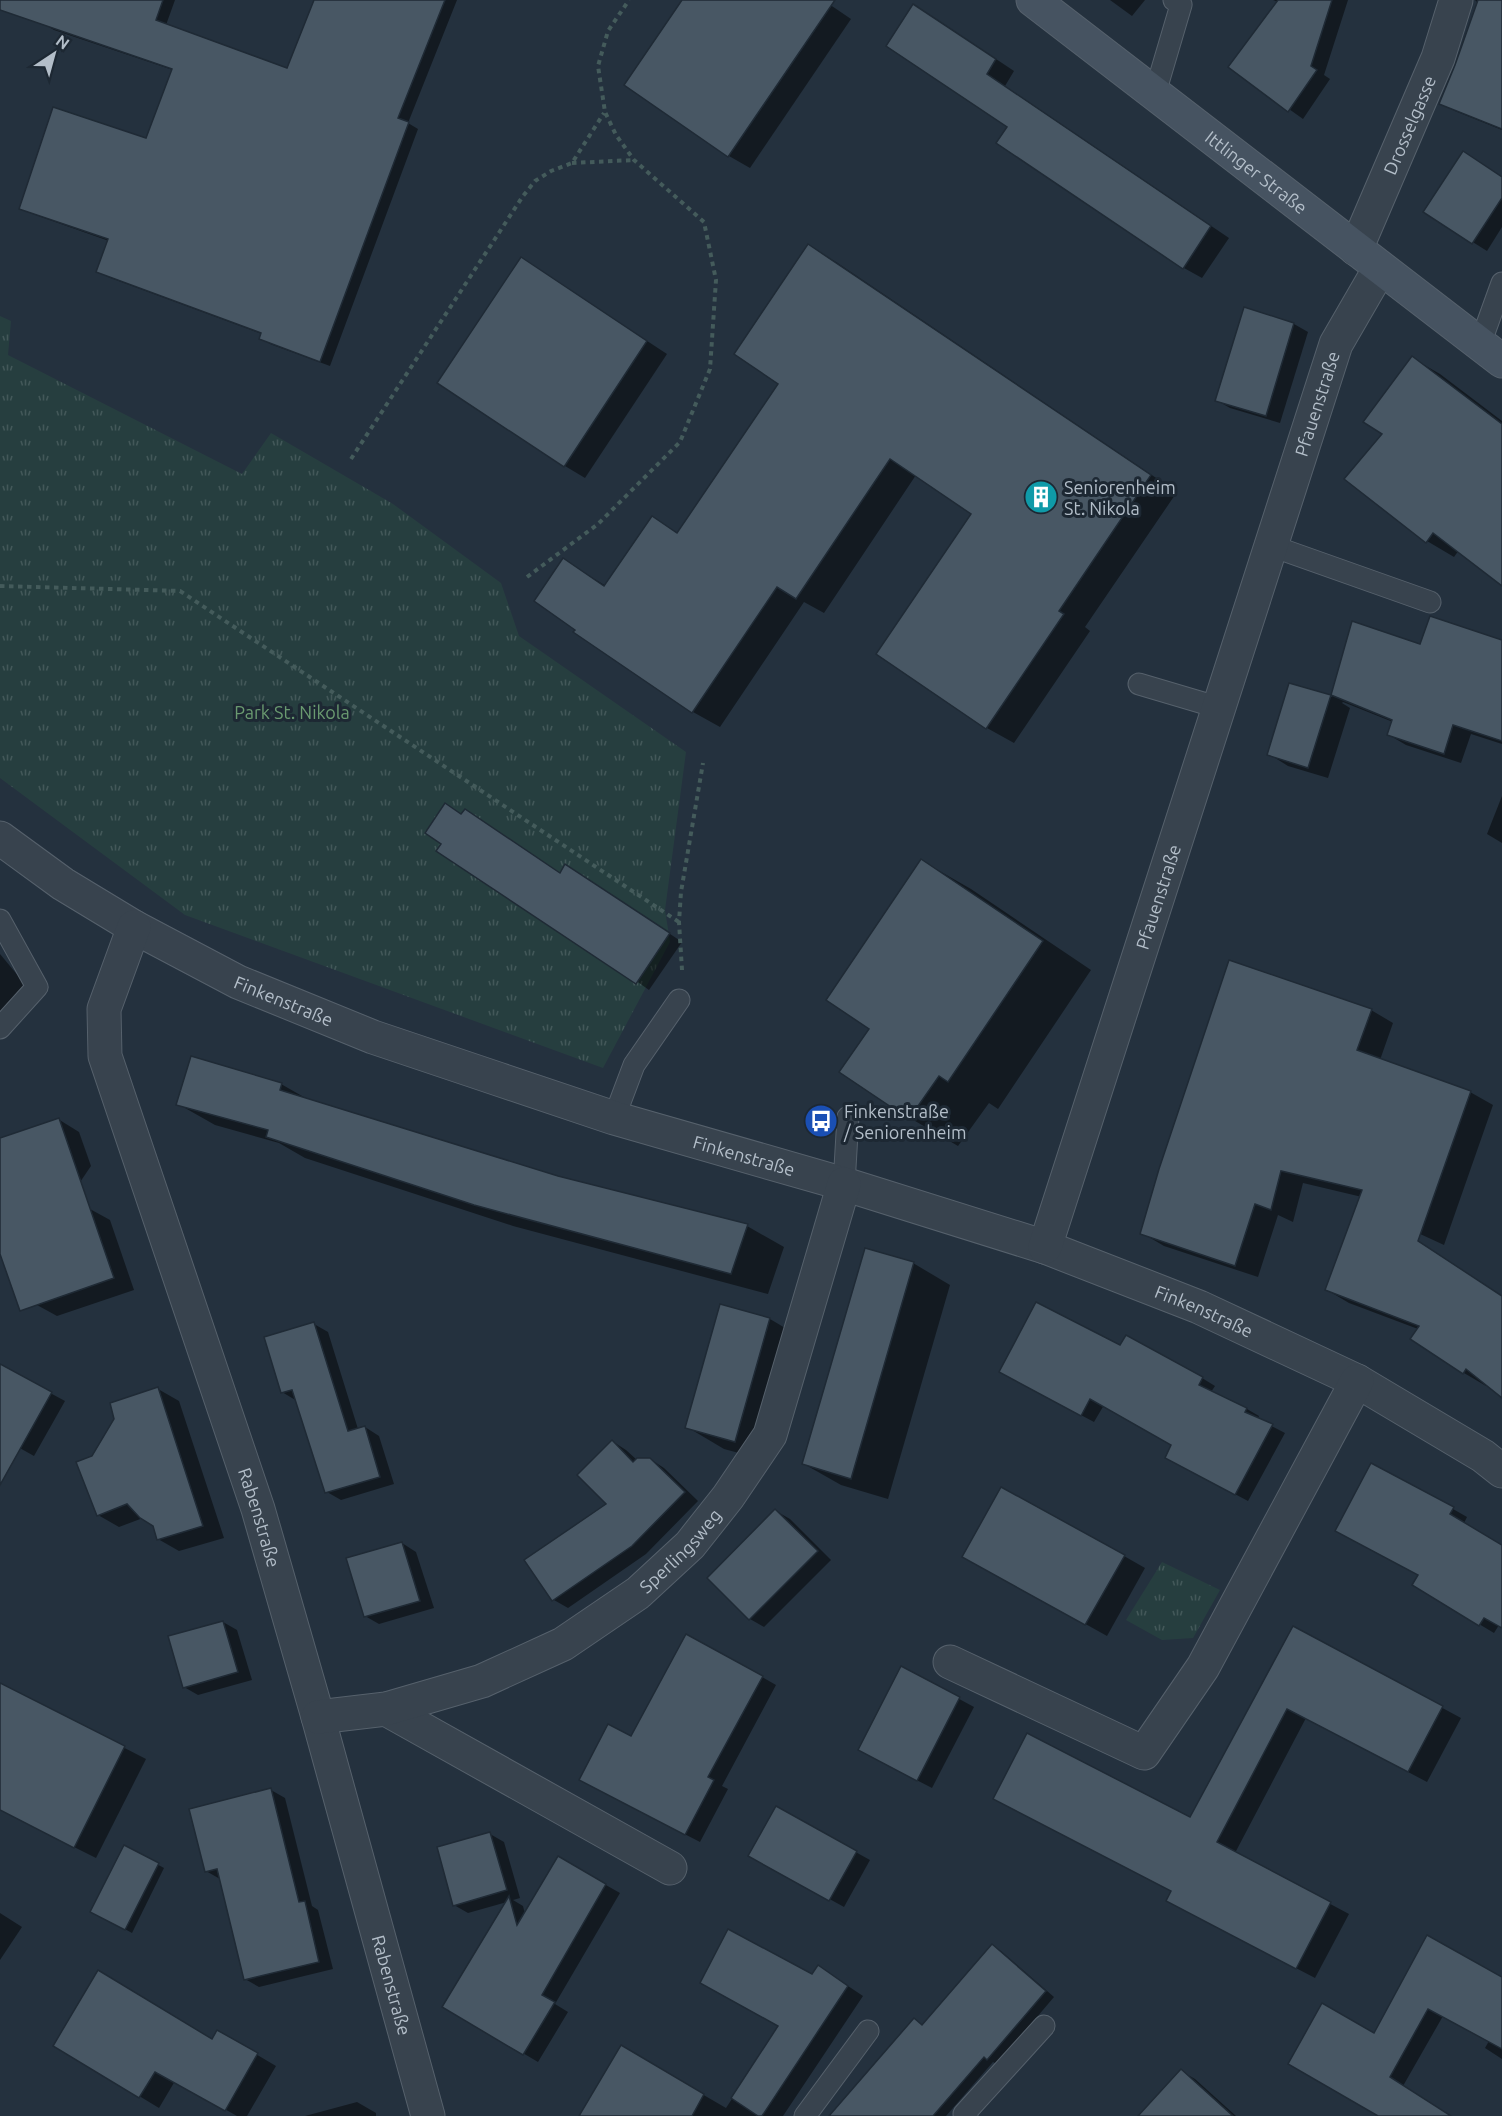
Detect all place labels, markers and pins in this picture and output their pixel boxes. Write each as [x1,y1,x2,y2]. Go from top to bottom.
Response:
place label: Seniorenheim St. Nikola [1064,477,1176,518]
building icon: Seniorenheim St. Nikola [1023,479,1059,515]
place label: Finkenstraße / Seniorenheim [843,1101,966,1142]
bus stop icon: Finkenstraße / Seniorenheim [803,1103,839,1139]

